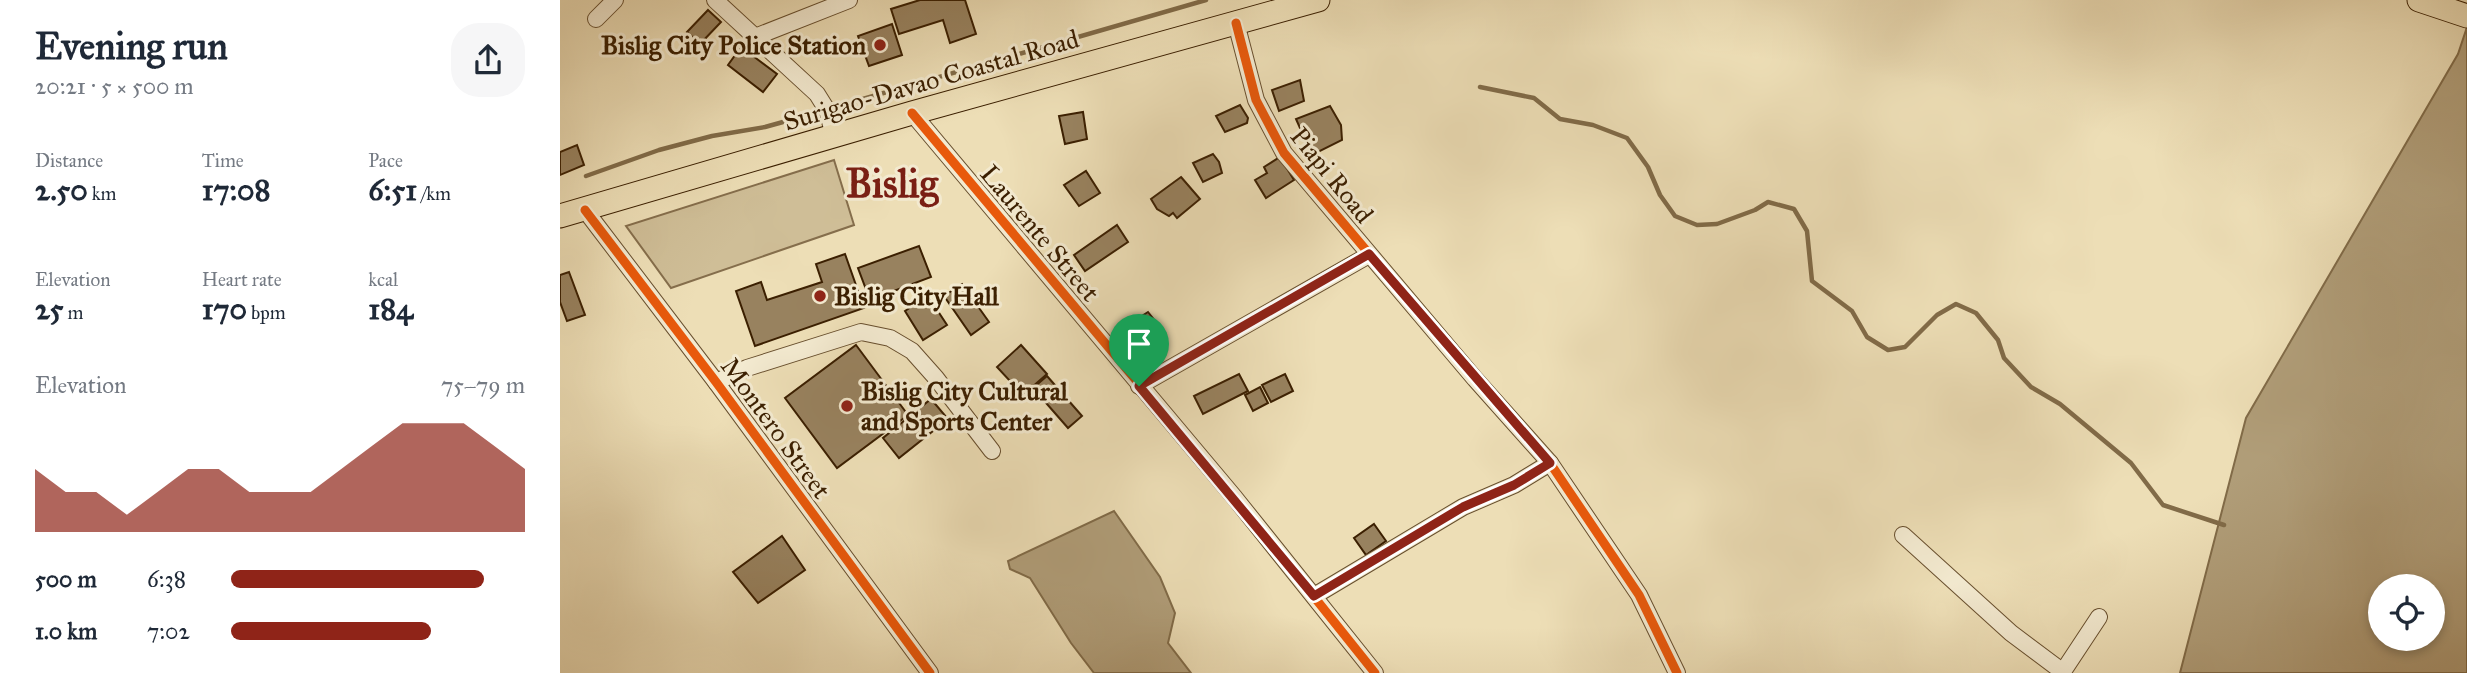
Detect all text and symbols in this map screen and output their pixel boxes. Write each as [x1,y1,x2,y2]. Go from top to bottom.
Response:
street label: Surigao-Davao Coastal Road [779,22,1083,138]
text: Evening run [35,23,228,69]
button: share [451,23,525,97]
place label: Bislig City Police Station [601,29,866,62]
marker: Bislig City Police Station [872,37,888,53]
text: 20:21 · 5 × 500 m [35,72,194,100]
street label: Piapi Road [1284,121,1380,229]
text: Distance [35,149,103,172]
text: Time [202,149,244,172]
text: Pace [368,149,403,172]
street label: Laurente Street [974,158,1106,308]
district label: Bislig [846,159,940,208]
text: 2.50 [35,172,88,208]
text: 17:08 [202,172,271,208]
text: 6:51 [368,172,417,208]
text: km [88,182,117,205]
text: /km [417,182,451,205]
text: Elevation [35,268,110,291]
text: Heart rate [202,268,282,291]
text: kcal [368,268,398,291]
place label: Bislig City Hall [834,280,1000,313]
marker: Bislig City Hall [812,288,828,304]
text: 25 [35,291,64,327]
text: 170 [202,291,247,327]
text: 184 [368,291,413,327]
text: m [64,301,84,324]
text: bpm [247,301,286,324]
pin [1109,314,1169,386]
icon: arrive [1120,325,1158,363]
street label: Montero Street [714,351,838,505]
text: Elevation [35,371,126,399]
text: 75–79 m [441,371,525,399]
place label: Bislig City Cultural and Sports Center [861,375,1069,437]
marker: Bislig City Cultural and Sports Center [839,398,855,414]
text: 500 m [35,565,97,593]
text: 6:38 [147,565,186,593]
map controls [2368,574,2445,651]
button: locate [2368,574,2445,651]
text: 1.0 km [35,617,97,645]
text: 7:02 [147,617,190,645]

